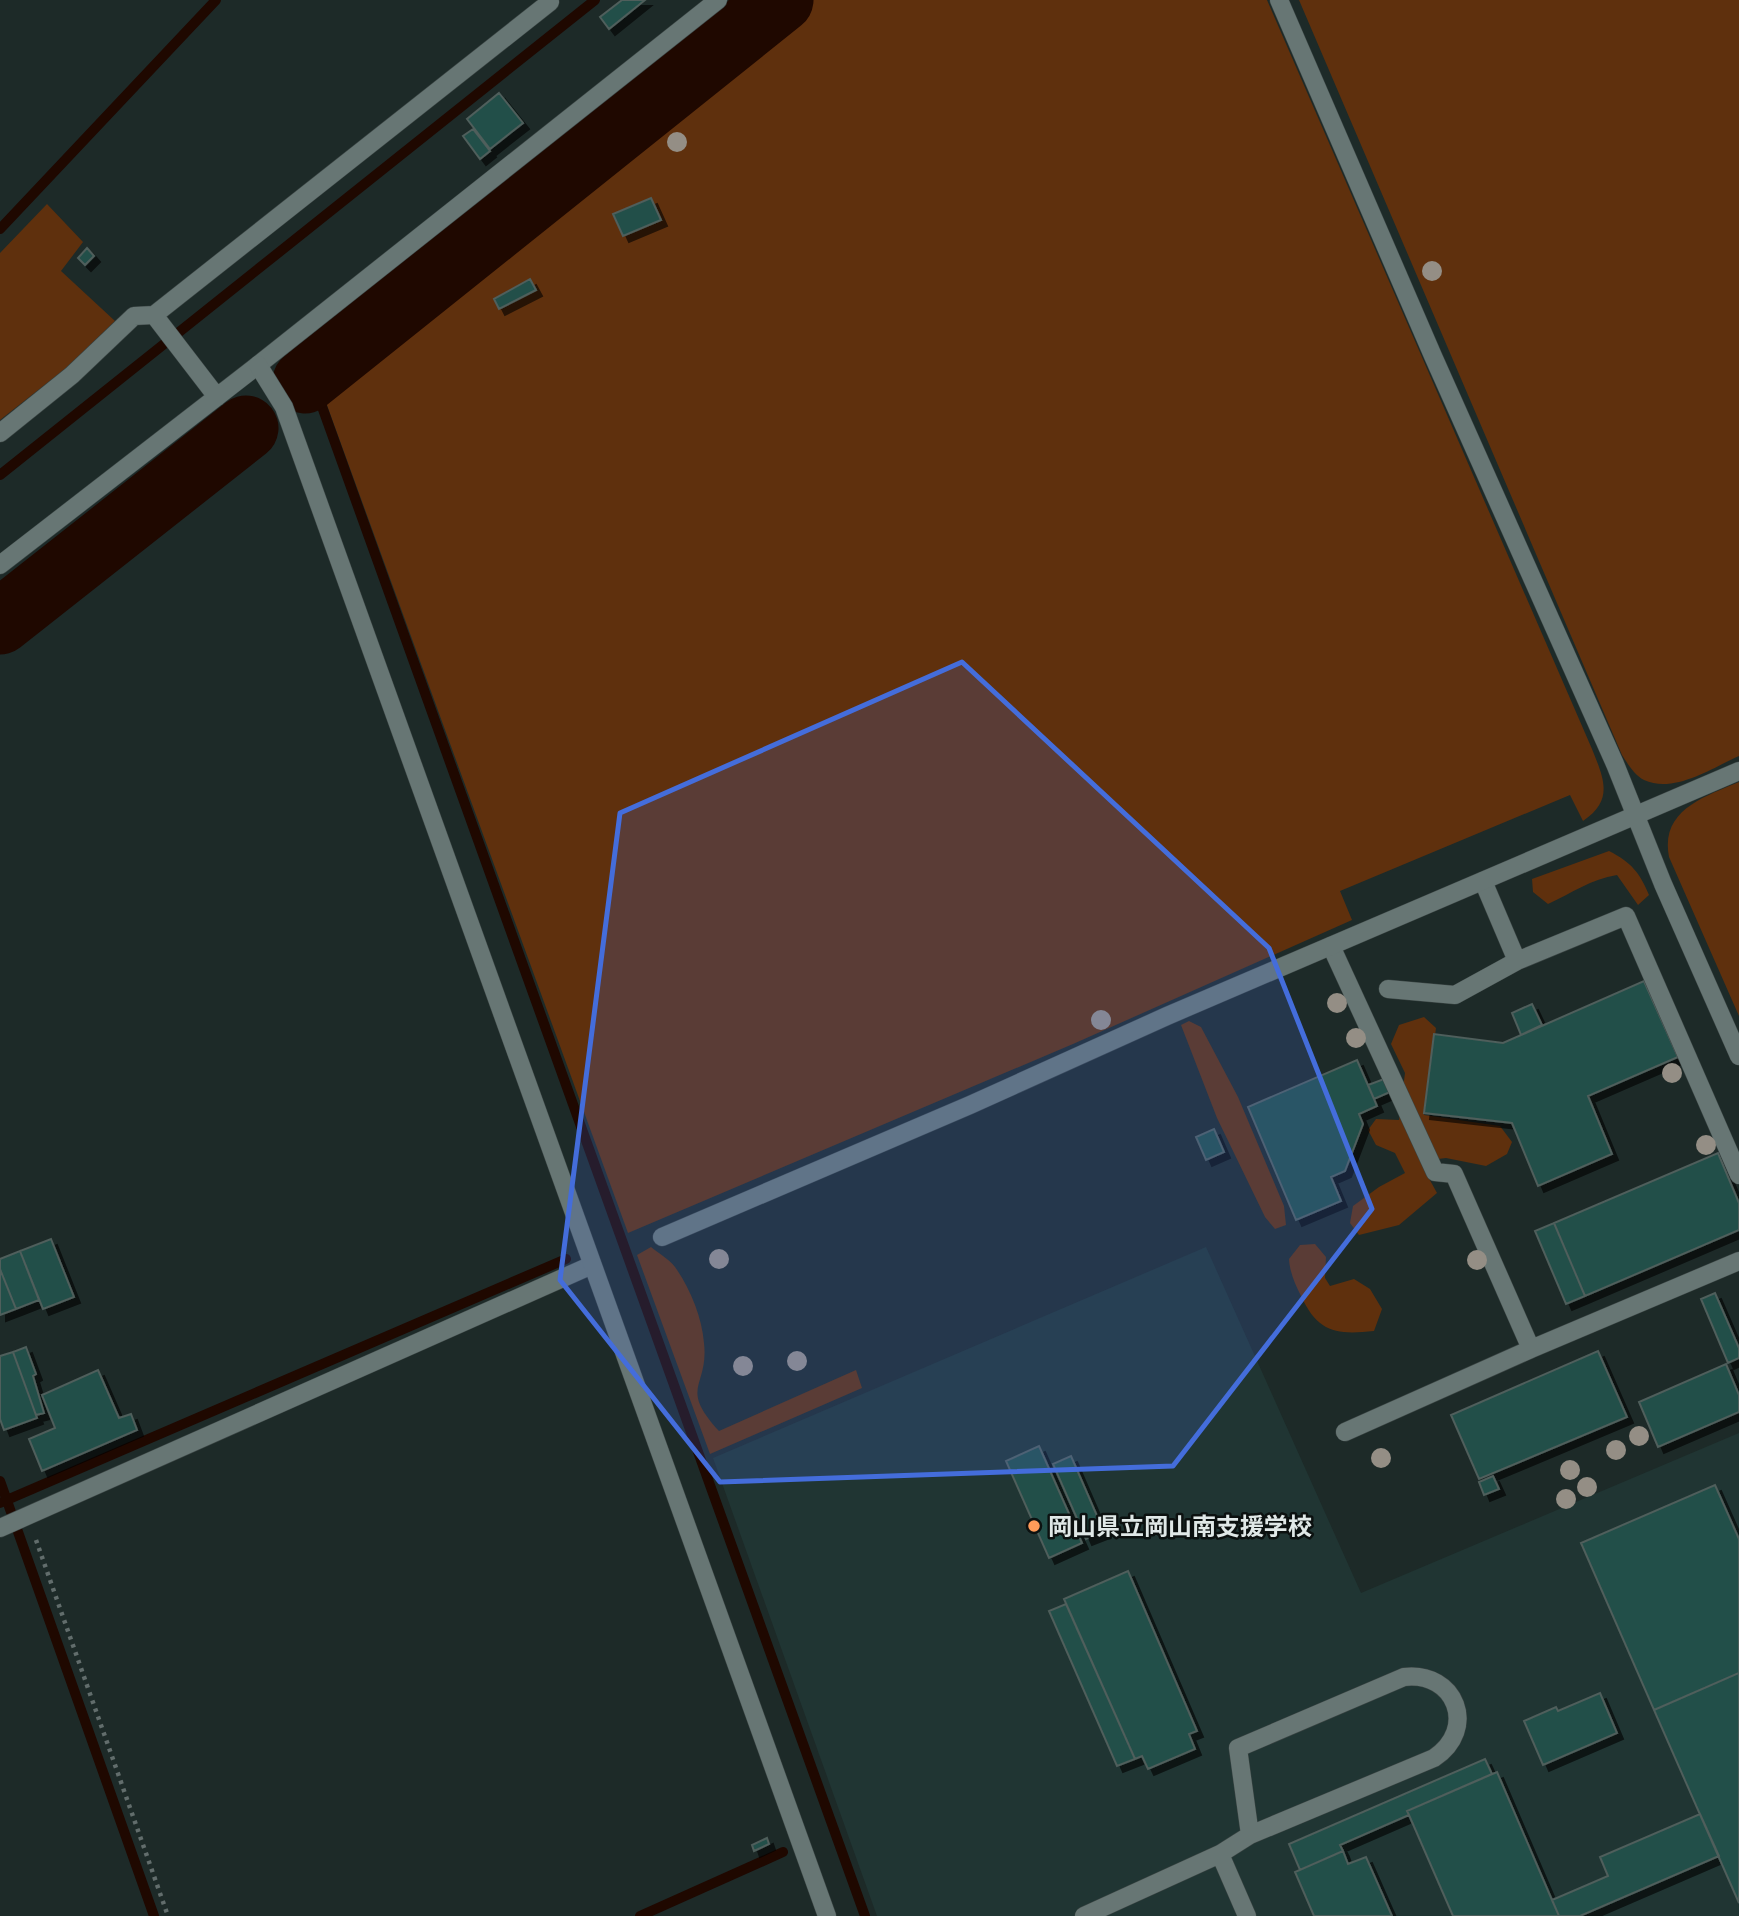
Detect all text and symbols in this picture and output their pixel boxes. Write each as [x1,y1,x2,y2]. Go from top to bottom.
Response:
place label: 岡山県立岡山南支援学校 [1048,1512,1312,1540]
marker: 岡山県立岡山南支援学校 [1026,1518,1042,1534]

